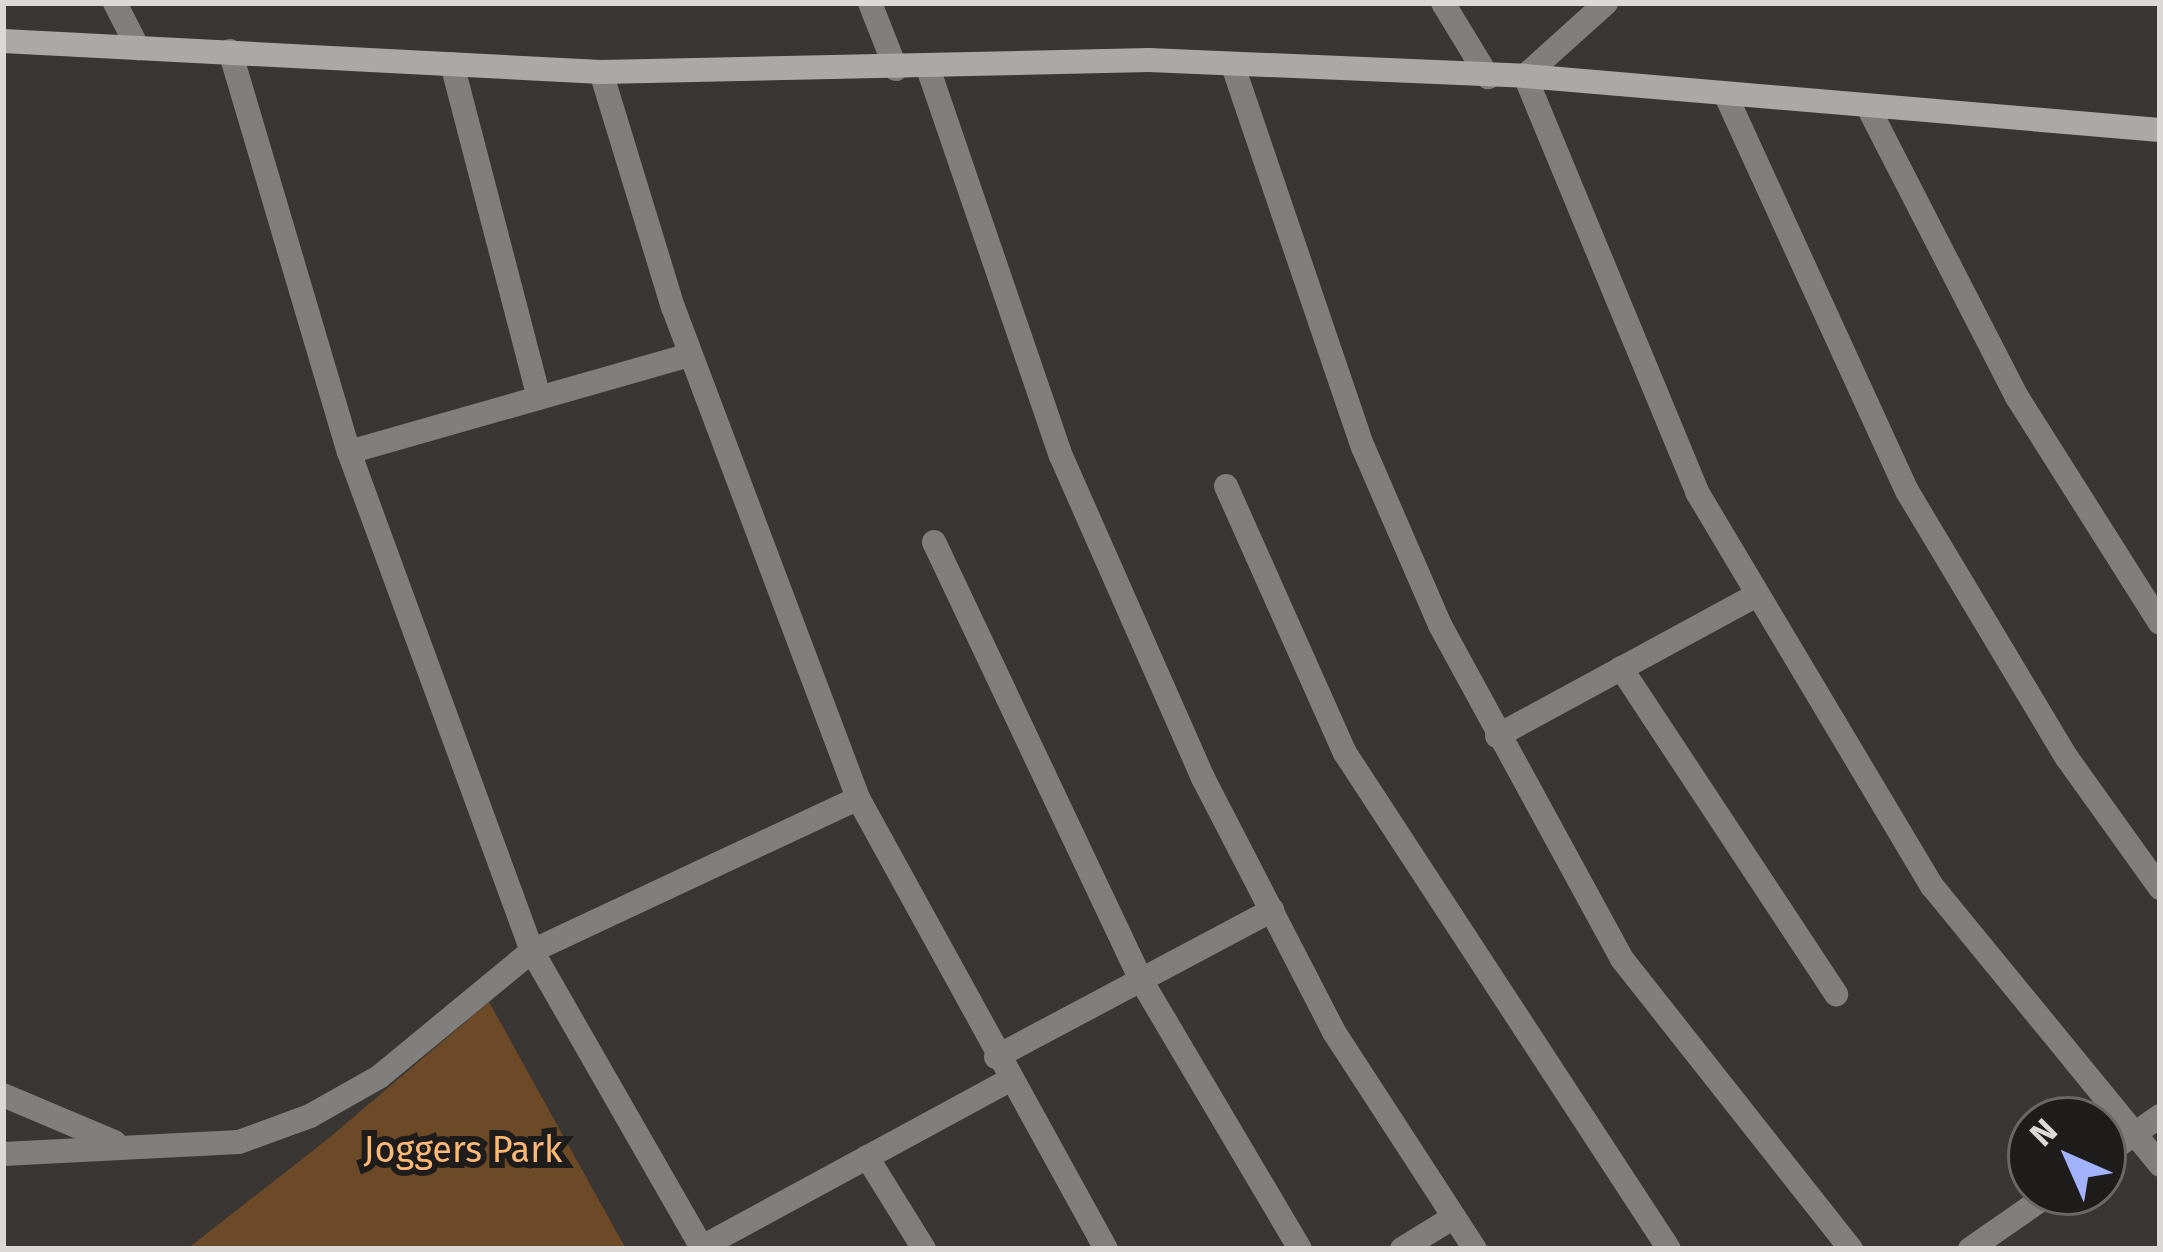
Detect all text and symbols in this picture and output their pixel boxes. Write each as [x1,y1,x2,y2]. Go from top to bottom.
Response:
north arrow [2007,1096,2127,1216]
text: N [2022,1111,2066,1155]
park label: Joggers Park [363,1129,563,1173]

